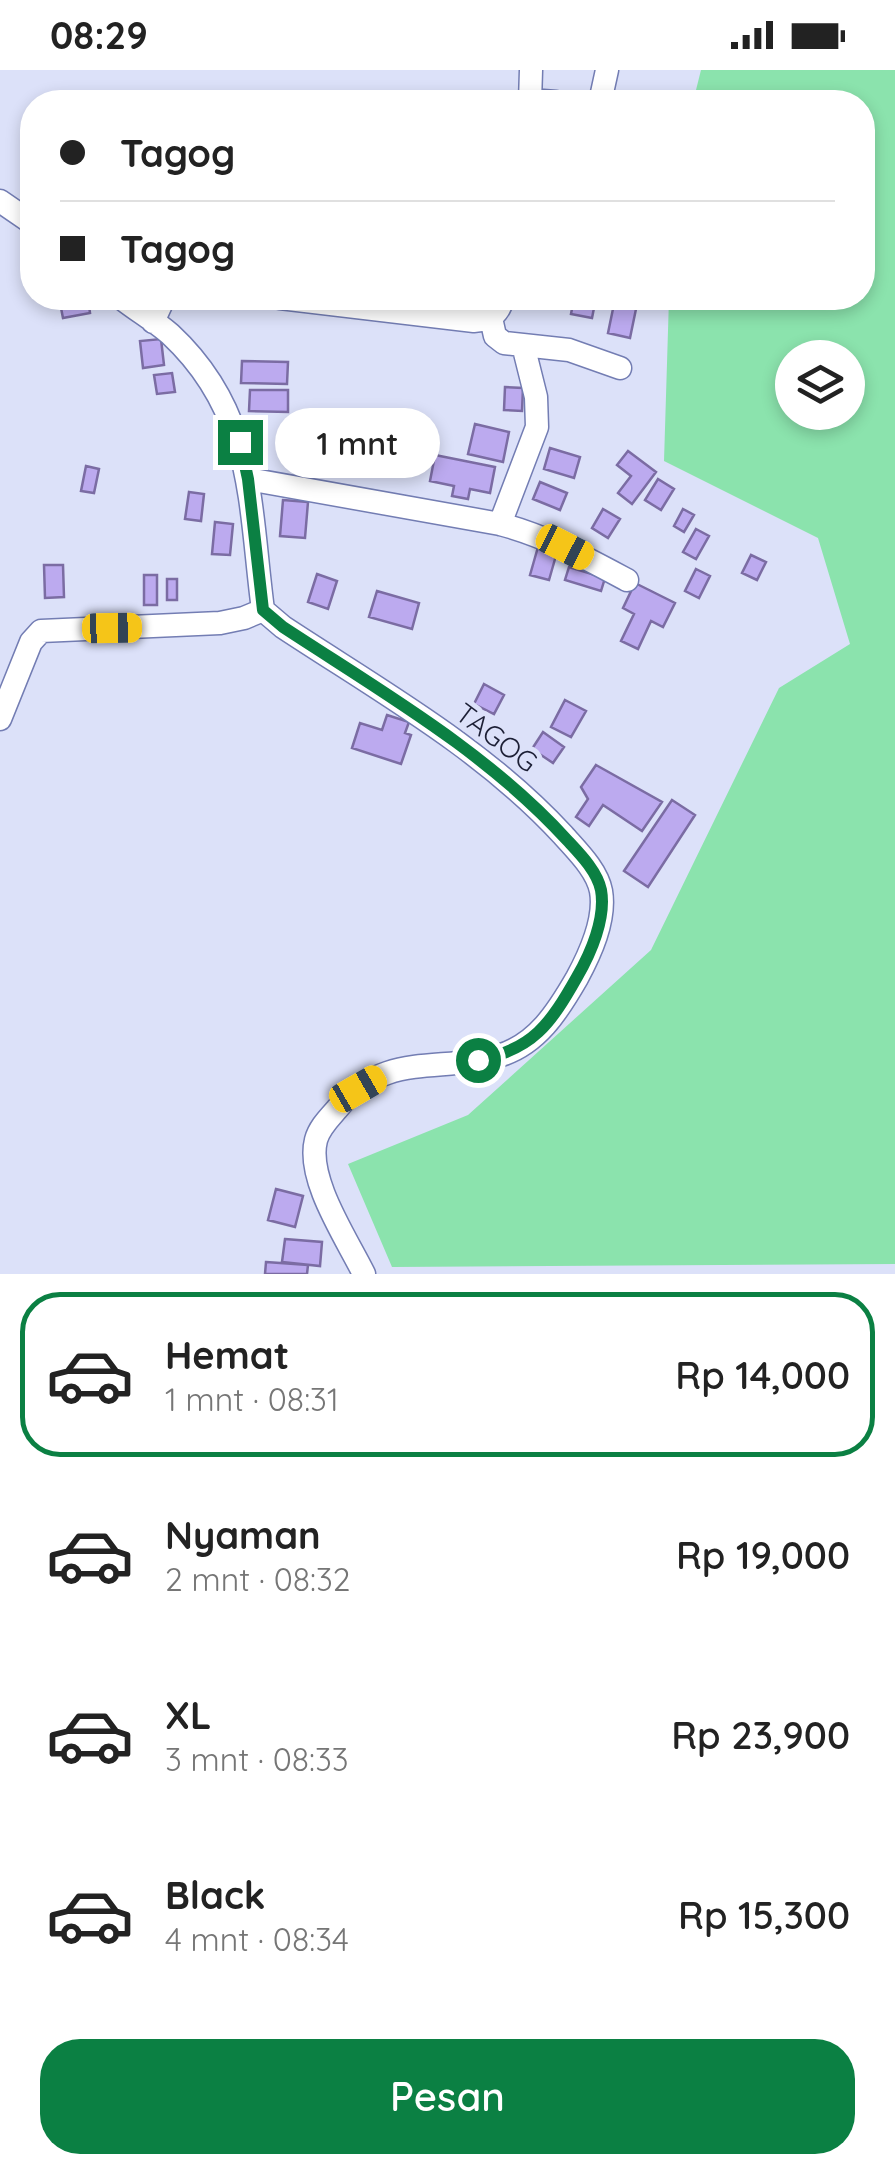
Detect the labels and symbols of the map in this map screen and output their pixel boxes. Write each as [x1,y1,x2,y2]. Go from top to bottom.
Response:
callout: 1 mnt [275,407,440,477]
route end [218,420,263,465]
car [531,520,599,574]
car [82,612,142,644]
street label: TAGOG [449,695,545,779]
route start [456,1038,501,1083]
car [325,1061,391,1117]

